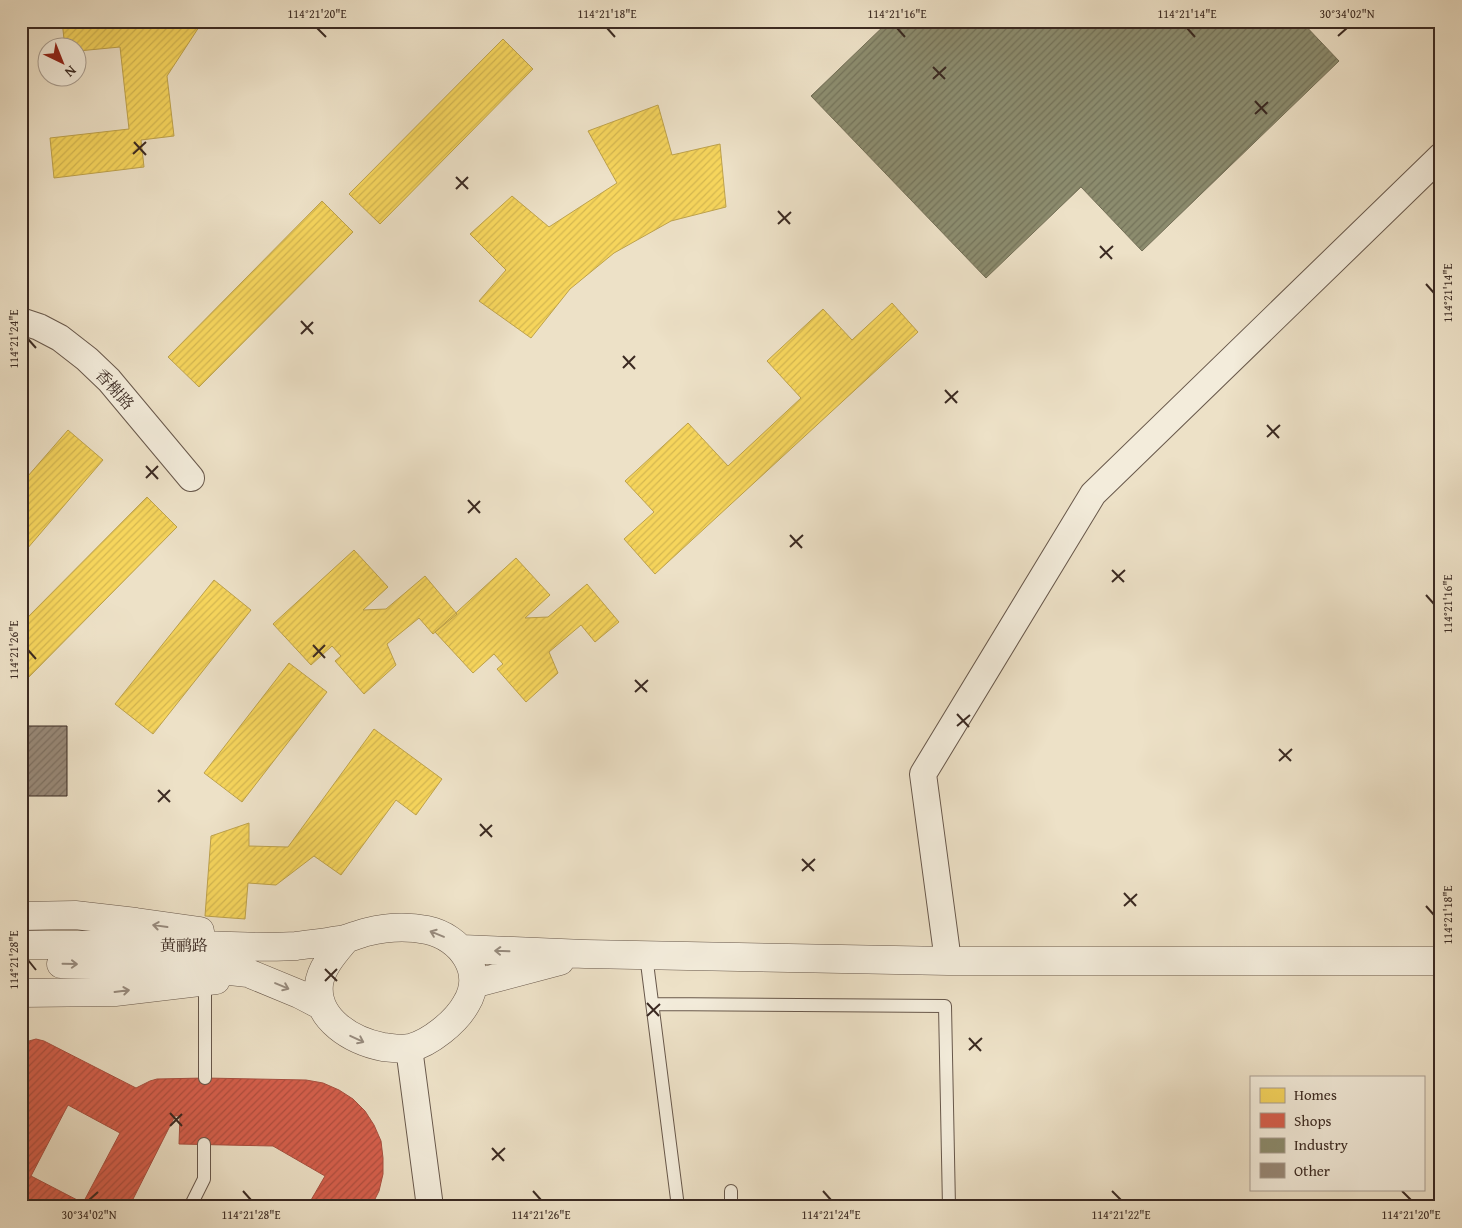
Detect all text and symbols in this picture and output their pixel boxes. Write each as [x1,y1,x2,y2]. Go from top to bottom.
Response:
text: 114°21'20"E [287,5,347,22]
text: 114°21'18"E [577,5,637,22]
text: 114°21'16"E [867,5,927,22]
text: 114°21'14"E [1157,5,1217,22]
text: 30°34'02"N [1319,5,1375,22]
north arrow [38,38,88,88]
text: N [60,61,81,82]
text: 114°21'14"E [1439,263,1456,323]
text: 114°21'24"E [5,309,22,369]
street label: 香榭路 [90,363,140,415]
text: 114°21'16"E [1439,574,1456,634]
text: 114°21'26"E [5,620,22,680]
text: 114°21'18"E [1439,885,1456,945]
one-way arrow [153,920,169,930]
one-way arrow [430,928,445,938]
text: 114°21'28"E [5,930,22,990]
street label: 黄鹂路 [160,933,208,957]
one-way arrow [494,946,510,955]
one-way arrow [62,959,78,969]
one-way arrow [274,982,289,992]
one-way arrow [114,986,130,996]
one-way arrow [349,1035,364,1044]
legend [1250,1076,1424,1190]
text: Homes [1294,1084,1337,1105]
text: Shops [1294,1110,1331,1131]
text: Industry [1294,1134,1349,1155]
text: Other [1294,1160,1330,1181]
text: 30°34'02"N [61,1206,117,1223]
text: 114°21'28"E [221,1206,281,1223]
text: 114°21'26"E [511,1206,571,1223]
text: 114°21'24"E [801,1206,861,1223]
text: 114°21'22"E [1091,1206,1151,1223]
text: 114°21'20"E [1381,1206,1441,1223]

